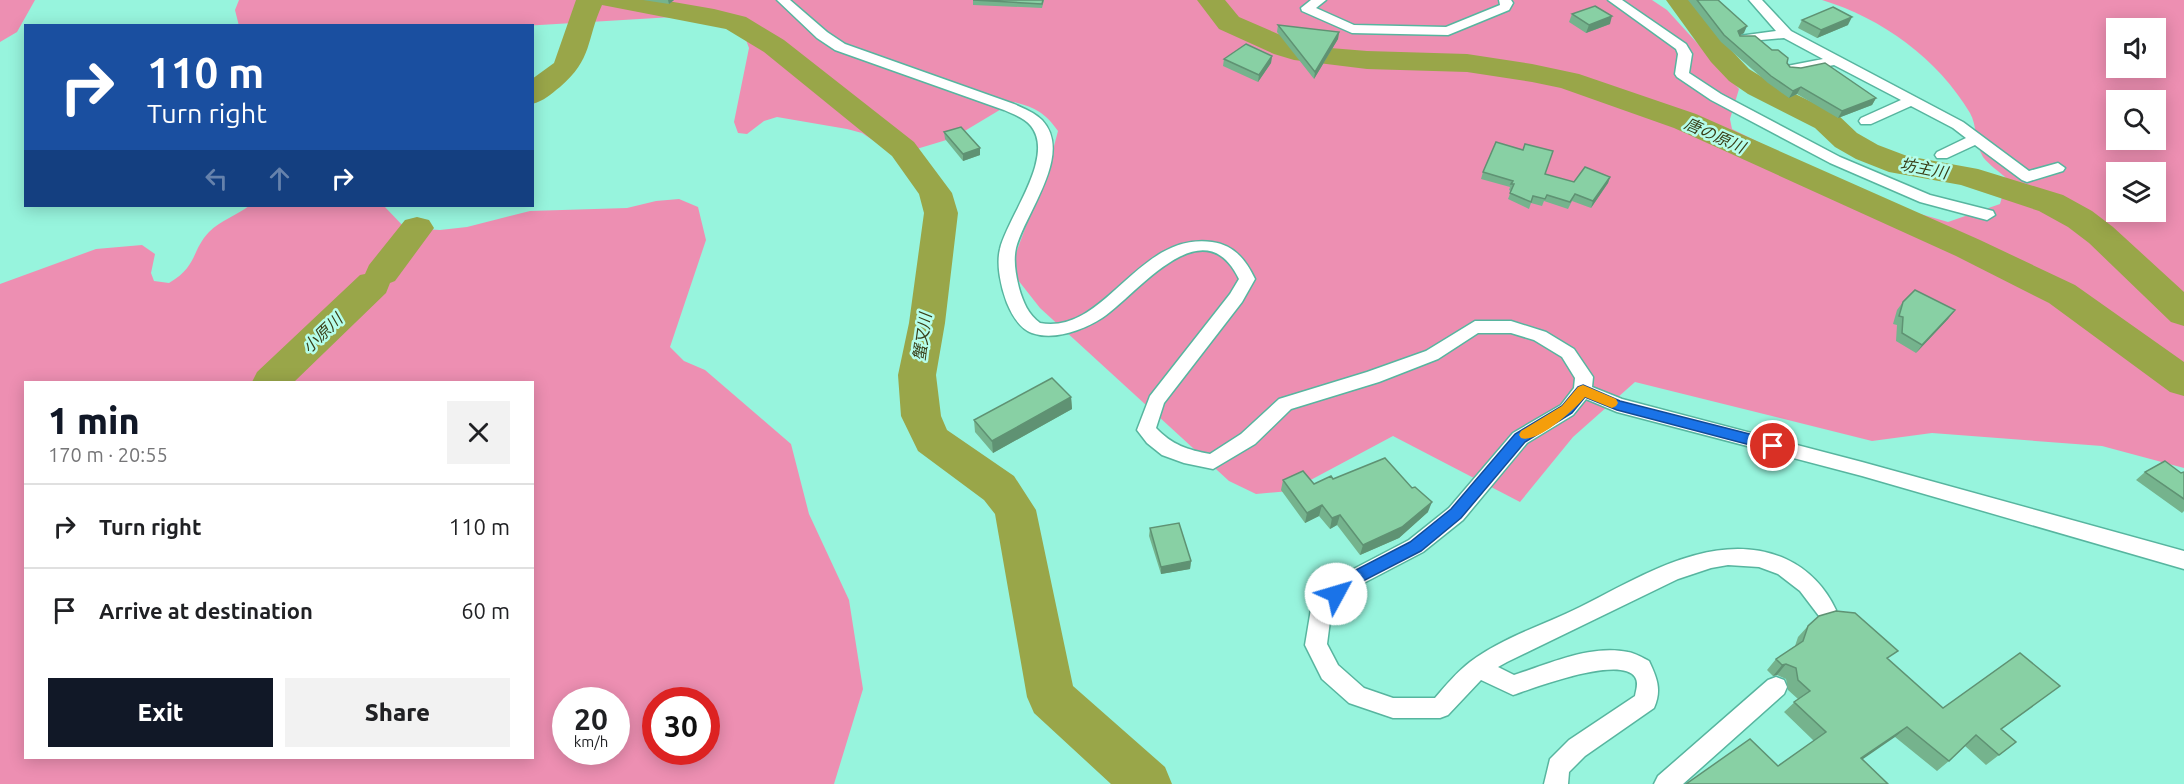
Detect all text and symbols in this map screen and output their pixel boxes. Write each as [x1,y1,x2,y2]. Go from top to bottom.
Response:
map controls [2106,18,2166,222]
button: sound [2106,18,2166,78]
icon: right [48,48,126,126]
text: 110 m [147,49,264,96]
button: search [2106,90,2166,150]
text: Turn right [147,98,267,128]
water label: 唐の原川 [1682,114,1750,157]
water label: 坊主川 [1899,155,1951,182]
icon: left [200,162,233,195]
icon: ahead [263,162,296,195]
icon: right [326,162,359,195]
button: layers [2106,162,2166,222]
water label: 小原川 [298,308,347,356]
water label: 蟹又川 [910,310,935,362]
text: 1 min [48,400,140,441]
button: close [447,401,510,464]
pin [1747,420,1798,471]
icon: arrive [1756,429,1789,462]
text: 170 m · 20:55 [48,443,168,466]
icon: right [48,510,81,543]
text: Turn right [99,514,201,539]
text: 110 m [449,514,510,539]
position arrow [1304,562,1368,626]
icon: arrive [48,594,81,627]
text: Arrive at destination [99,598,313,623]
text: 60 m [461,598,510,623]
button: Exit [48,678,273,747]
button: Share [285,678,510,747]
speed limit sign: 30 [642,687,720,765]
text: 20 [574,702,608,736]
text: km/h [574,733,608,750]

